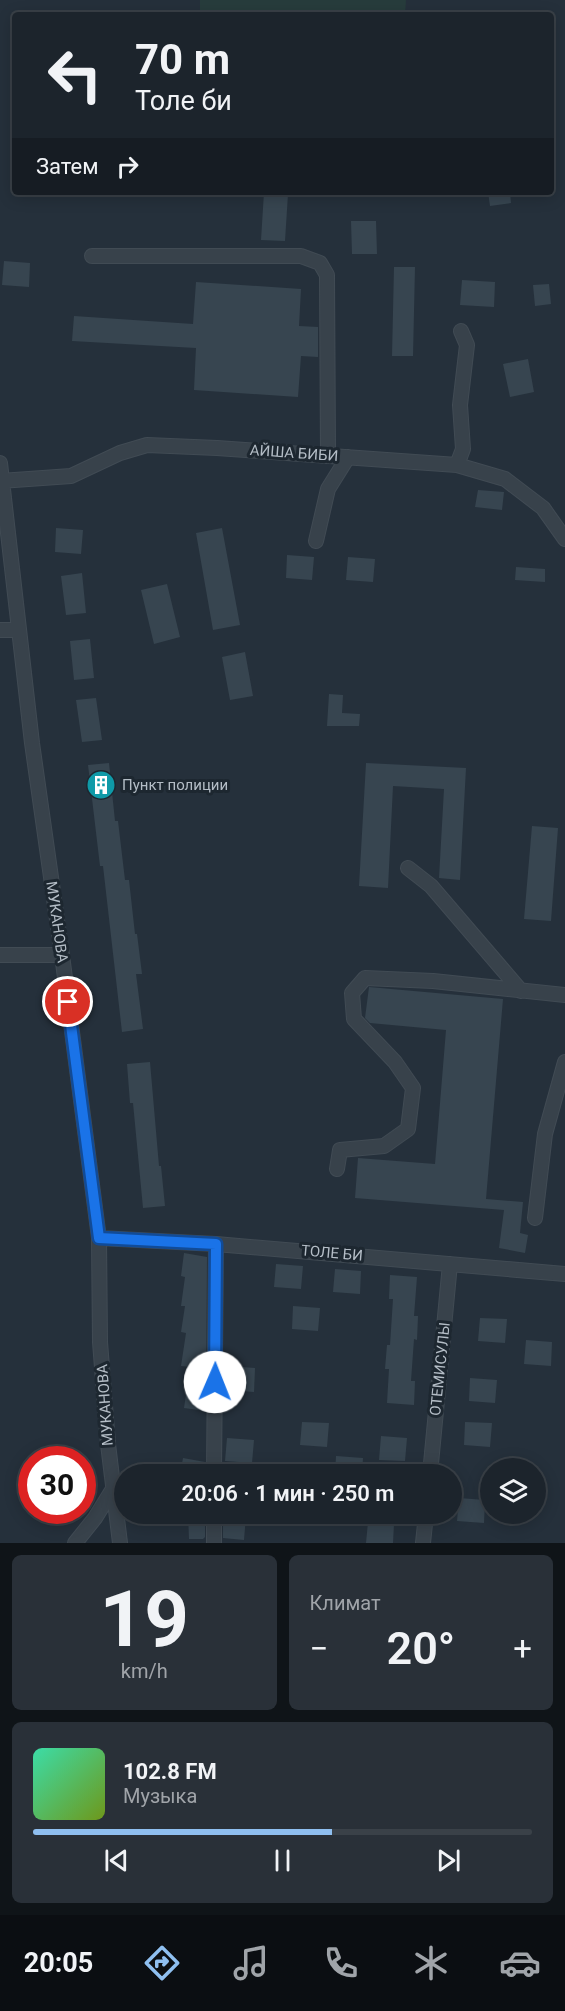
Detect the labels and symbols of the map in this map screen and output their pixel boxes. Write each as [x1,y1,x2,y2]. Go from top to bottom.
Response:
street label: АЙША БИБИ [249,441,339,465]
building icon: Пункт полиции [85,769,117,801]
place label: Пункт полиции [122,776,228,794]
street label: МУКАНОВА [42,880,72,964]
pin [42,976,93,1027]
street label: ТОЛЕ БИ [300,1241,364,1265]
street label: ОТЕМИСУЛЫ [426,1321,454,1417]
position arrow [183,1350,247,1414]
street label: МУКАНОВА [93,1363,117,1447]
speed limit sign: 30 [18,1446,96,1524]

